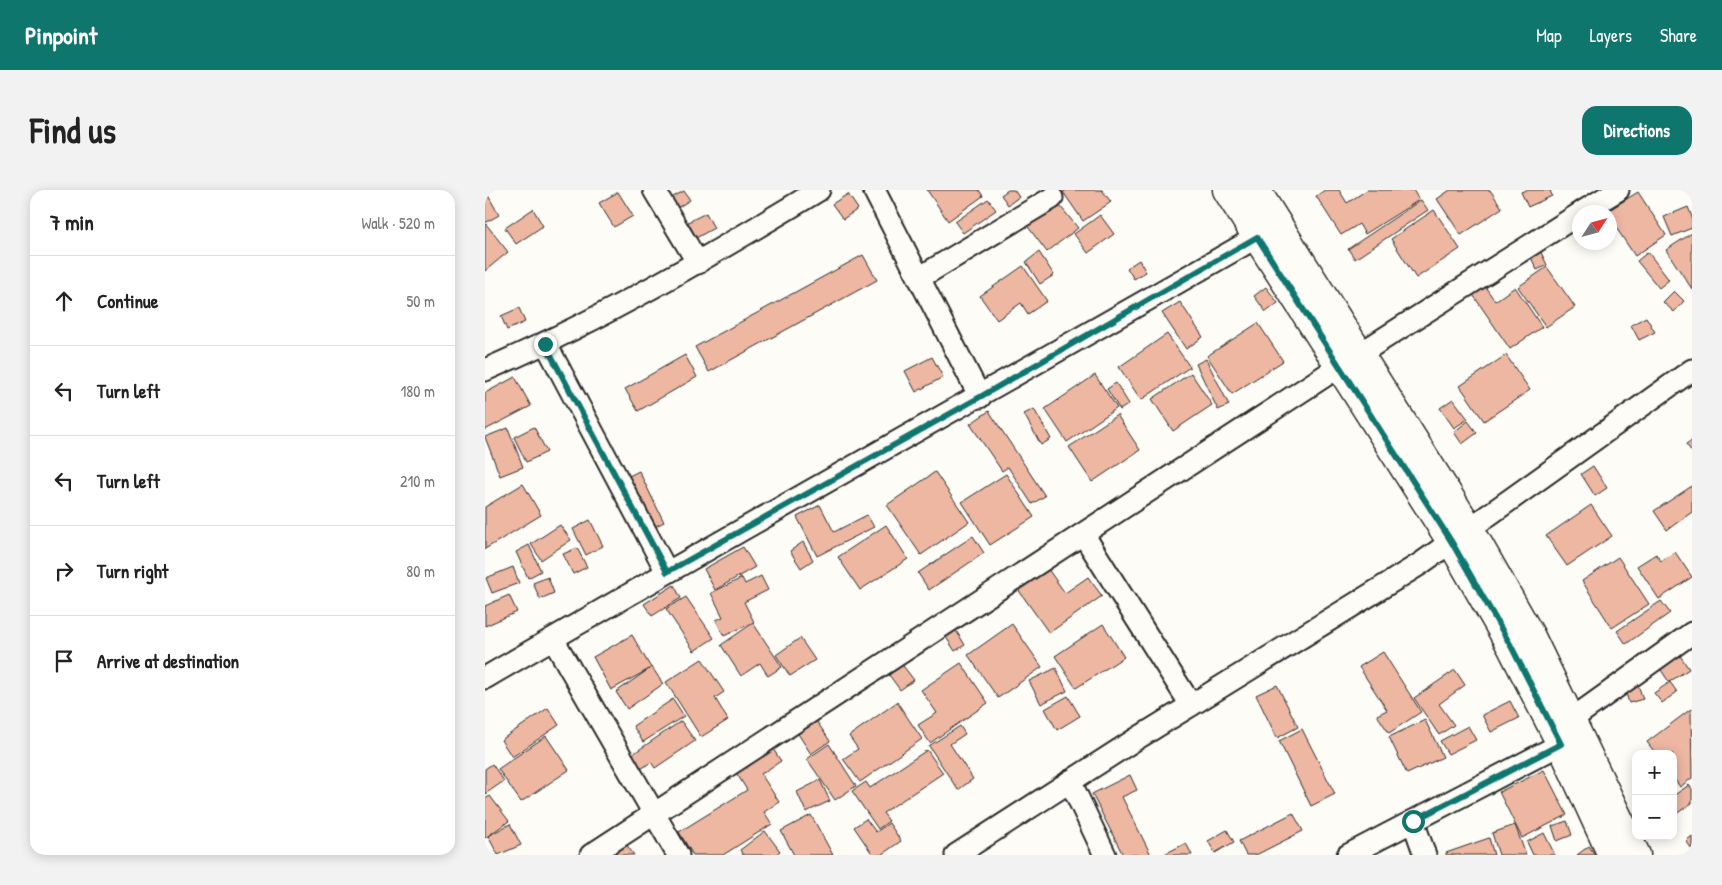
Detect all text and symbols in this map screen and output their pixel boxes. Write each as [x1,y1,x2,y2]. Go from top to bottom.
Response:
text: Pinpoint [25,19,97,51]
text: Map [1536,23,1562,48]
text: Layers [1590,23,1632,48]
text: Share [1660,23,1697,48]
button: Directions [1582,106,1692,155]
text: Find us [30,107,116,154]
north arrow [1572,205,1617,250]
text: 7 min [50,208,94,237]
text: Walk · 520 m [361,212,435,234]
icon: ahead [50,287,78,315]
text: Continue [97,288,158,314]
text: 50 m [407,290,435,312]
route end [534,333,557,356]
icon: left [50,377,78,405]
text: Turn left [97,378,160,404]
text: 180 m [401,380,435,402]
icon: left [50,467,78,495]
text: Turn left [97,468,160,494]
text: 210 m [400,470,435,492]
icon: right [50,557,78,585]
text: Turn right [97,558,168,584]
text: 80 m [406,560,435,582]
icon: arrive [50,647,78,675]
text: Arrive at destination [97,648,239,674]
map controls [1632,750,1677,840]
button: + [1632,750,1677,795]
button: − [1632,795,1677,840]
route start [1402,810,1425,833]

